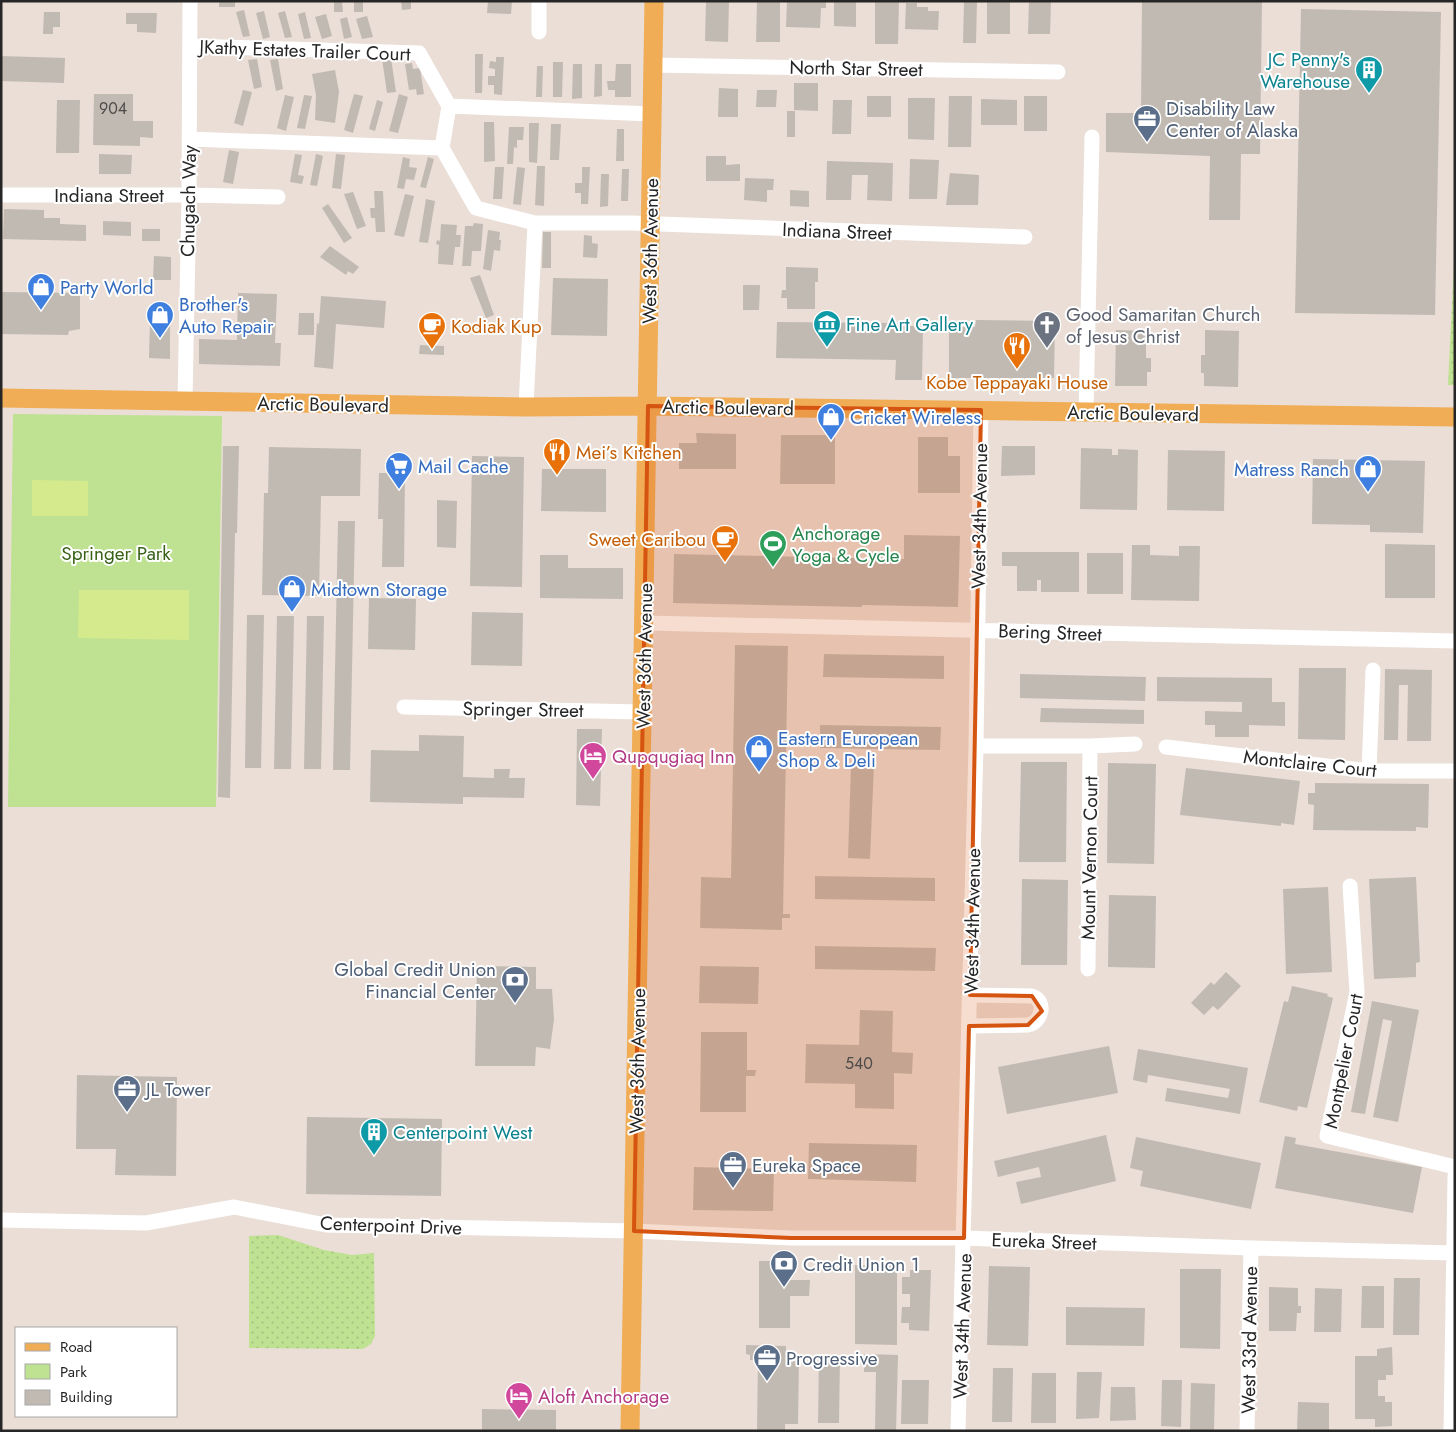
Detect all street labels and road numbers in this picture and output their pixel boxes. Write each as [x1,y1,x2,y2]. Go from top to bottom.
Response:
street label: JKathy Estates Trailer Court [196,33,411,68]
street label: North Star Street [789,54,923,83]
street label: Chugach Way [174,144,203,257]
street label: West 36th Avenue [636,178,665,324]
street label: Indiana Street [54,182,164,209]
street label: Indiana Street [782,216,893,247]
street label: Arctic Boulevard [257,390,389,419]
street label: Arctic Boulevard [662,393,794,422]
street label: Arctic Boulevard [1067,399,1199,428]
street label: West 34th Avenue [965,443,994,589]
street label: West 36th Avenue [630,583,659,729]
street label: Bering Street [998,617,1103,648]
street label: Springer Street [462,695,584,724]
street label: Montclaire Court [1242,743,1378,784]
street label: Mount Vernon Court [1075,775,1104,940]
street label: West 34th Avenue [958,848,987,994]
street label: West 36th Avenue [623,988,652,1134]
street label: Montpelier Court [1317,991,1370,1131]
street label: Centerpoint Drive [319,1210,463,1241]
street label: Eureka Street [991,1226,1097,1257]
street label: West 34th Avenue [946,1252,979,1399]
street label: West 33rd Avenue [1235,1266,1264,1414]

